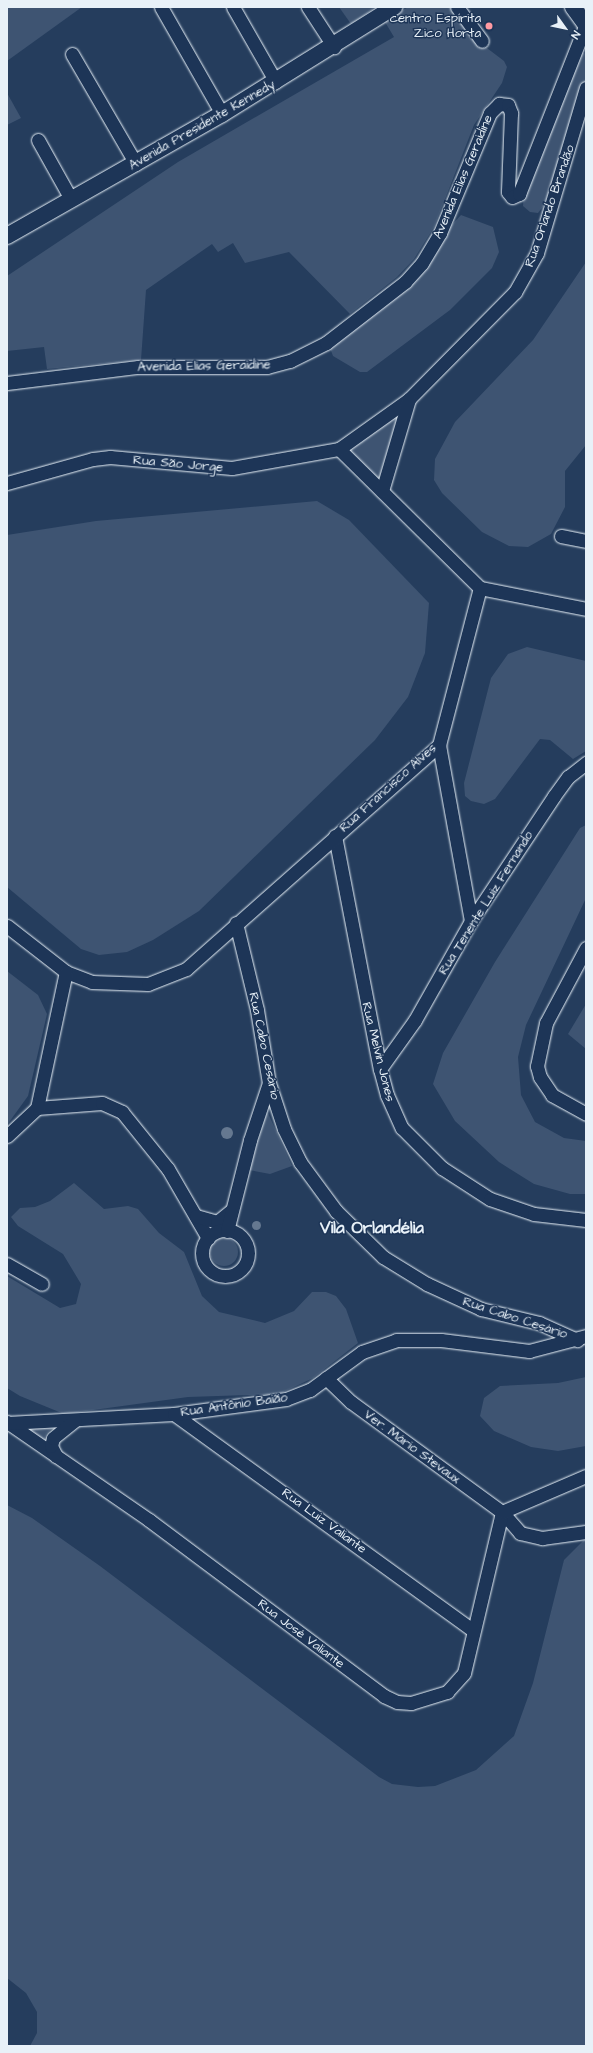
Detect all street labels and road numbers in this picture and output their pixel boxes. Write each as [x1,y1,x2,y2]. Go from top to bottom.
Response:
street label: Avenida Presidente Kennedy [126,77,278,173]
street label: Avenida Elias Geraidine [430,113,496,241]
street label: Rua Orlando Brandão [522,143,578,269]
street label: Avenida Elias Geraidine [137,357,271,375]
street label: Rua São Jorge [132,452,224,476]
street label: Rua Francisco Alves [336,740,440,836]
street label: Rua Tenente Luiz Fernando [435,828,537,978]
street label: Rua Cabo Cesário [245,991,283,1101]
street label: Rua Melvin Jones [358,1001,398,1103]
street label: Rua Cabo Cesário [461,1294,569,1342]
street label: Rua Antônio Baião [180,1390,288,1420]
street label: Ver. Mário Stevaux [361,1407,463,1487]
street label: Rua Luiz Valiante [279,1485,369,1557]
street label: Rua José Valiante [254,1596,348,1672]

